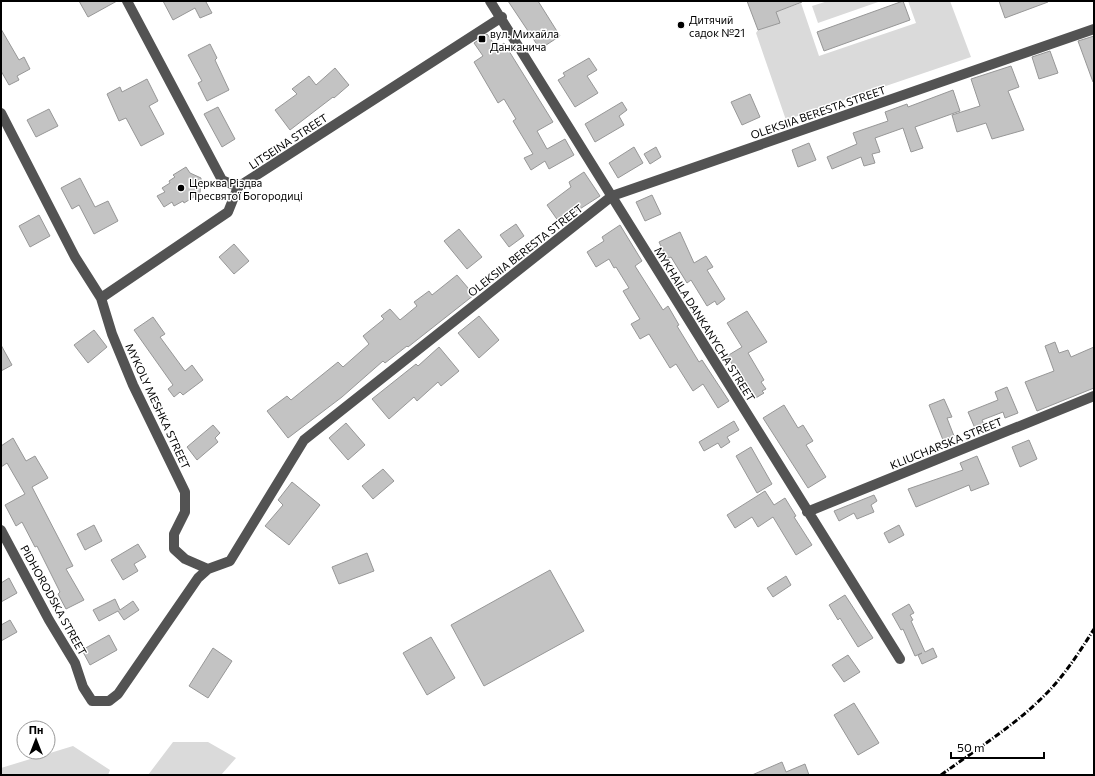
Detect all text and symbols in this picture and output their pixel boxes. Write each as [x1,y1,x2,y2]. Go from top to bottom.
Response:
place label: Дитячий садок №21 [689,13,745,39]
marker: Дитячий садок №21 [676,20,686,30]
place label: вул. Михайла Данканича [490,27,559,53]
marker: вул. Михайла Данканича [477,34,487,44]
street label: OLEKSIIA BERESTA STREET [749,83,887,141]
street label: LITSEINA STREET [246,111,330,171]
place label: Церква Різдва Пресвятої Богородиці [189,176,303,202]
marker: Церква Різдва Пресвятої Богородиці [176,183,186,193]
street label: OLEKSIIA BERESTA STREET [465,201,585,299]
street label: MYKHAILA DANKANYCHA STREET [652,244,758,404]
street label: MYKOLY MESHKA STREET [123,341,193,471]
street label: KLIUCHARSKA STREET [888,415,1004,471]
street label: PIDHORODSKA STREET [18,543,90,657]
north arrow [16,720,56,760]
text: Пн [29,723,43,736]
scale bar [951,734,1044,760]
text: 50 m [957,740,985,754]

